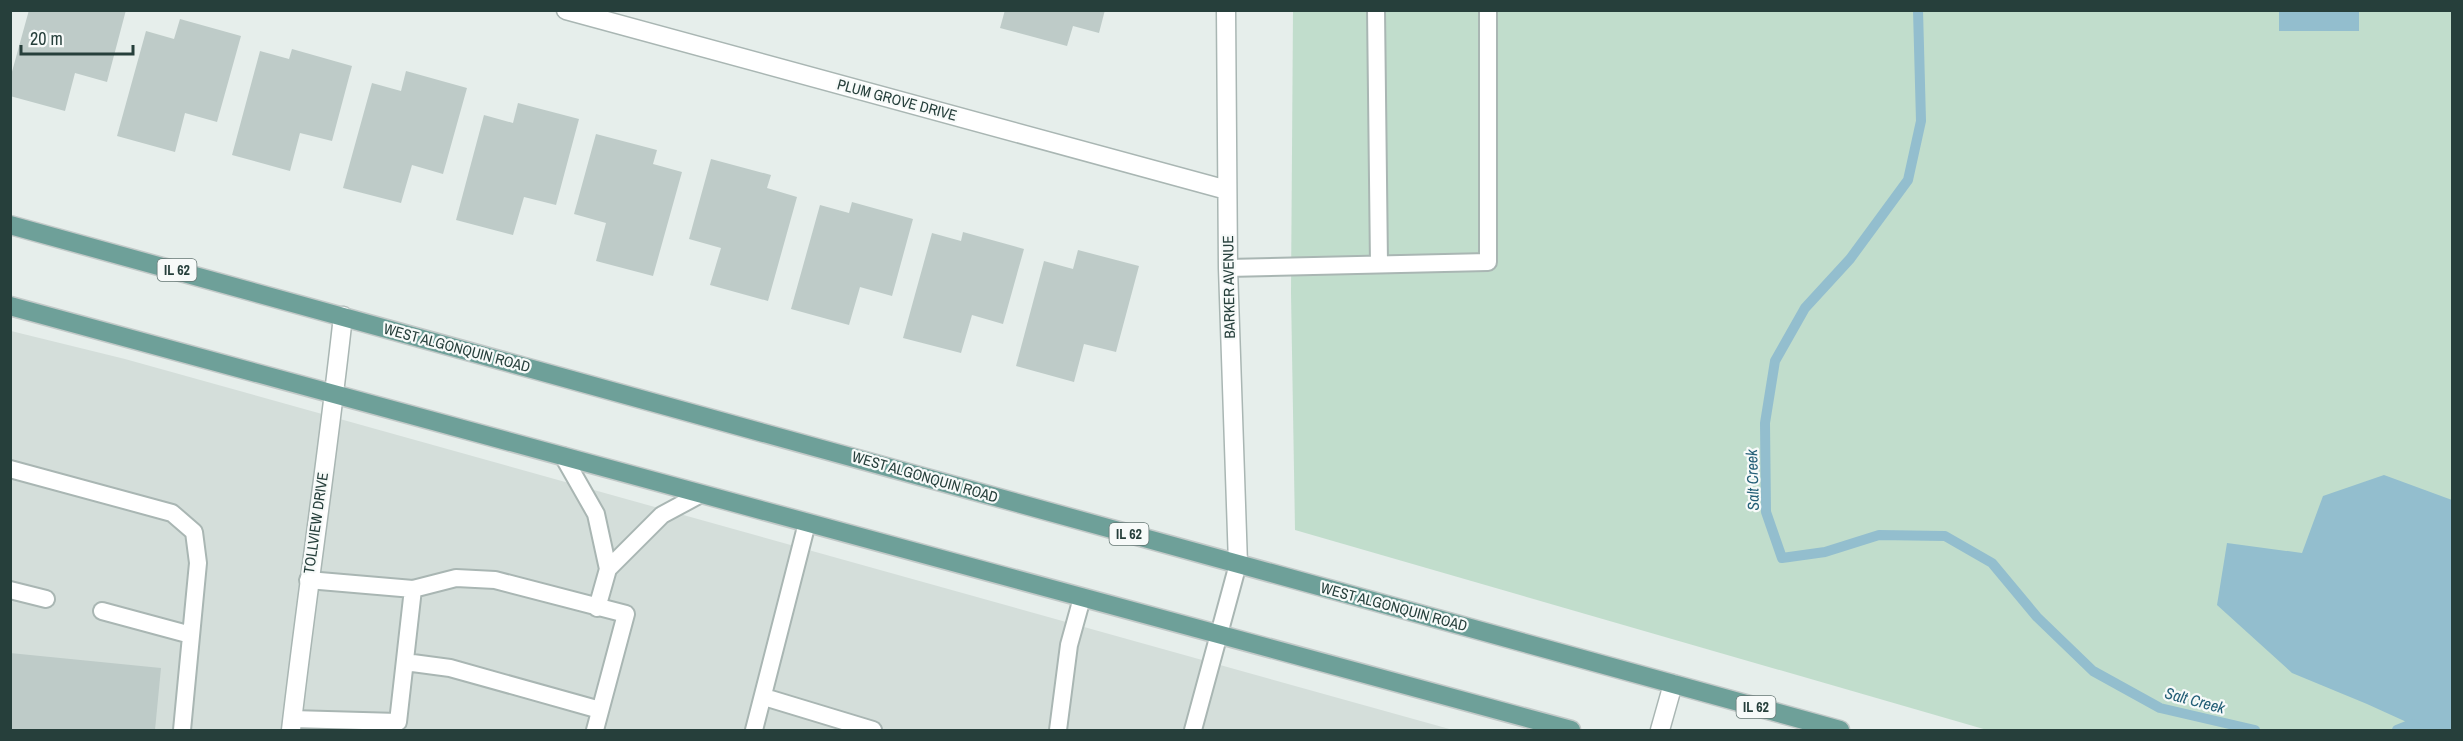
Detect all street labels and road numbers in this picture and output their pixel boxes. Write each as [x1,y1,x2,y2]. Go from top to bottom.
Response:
street label: PLUM GROVE DRIVE [835,73,959,126]
street label: BARKER AVENUE [1217,235,1240,339]
road number: IL 62 [158,259,196,281]
street label: WEST ALGONQUIN ROAD [382,318,533,377]
street label: WEST ALGONQUIN ROAD [850,446,1001,507]
street label: TOLLVIEW DRIVE [298,471,333,575]
road number: IL 62 [1110,523,1148,545]
street label: WEST ALGONQUIN ROAD [1319,577,1470,636]
road number: IL 62 [1736,696,1776,718]

